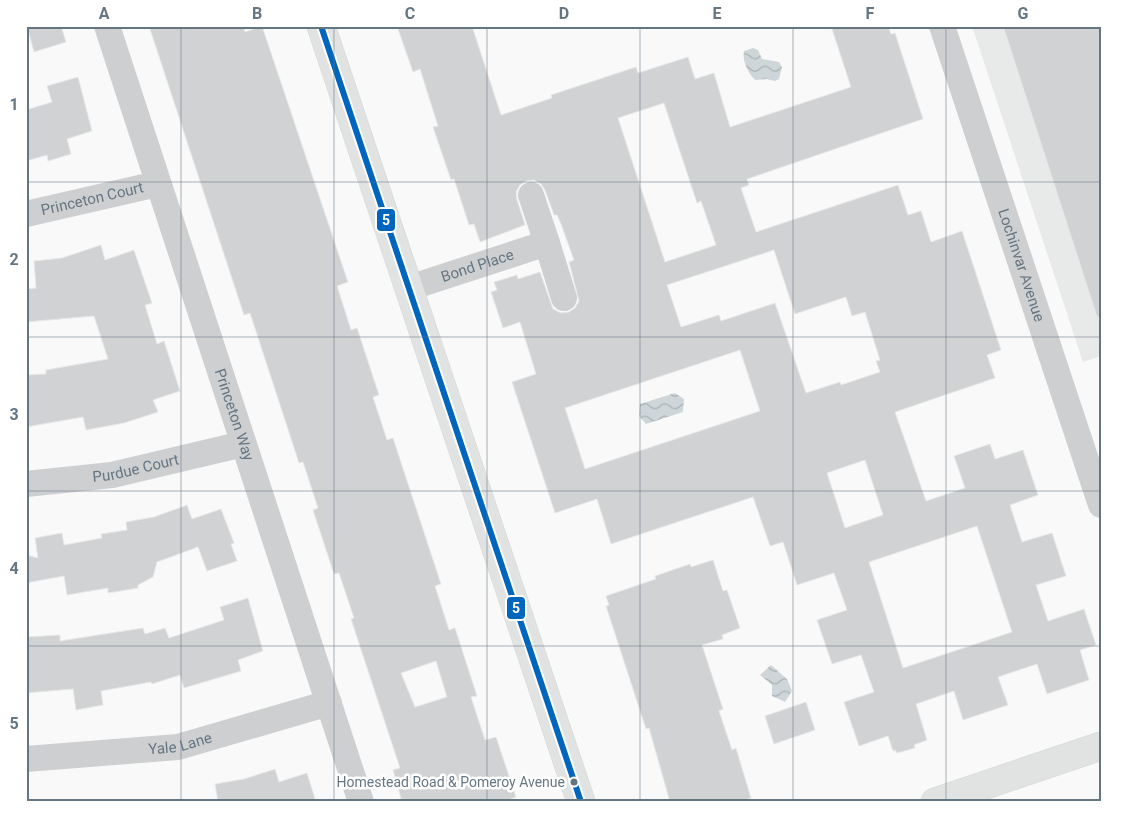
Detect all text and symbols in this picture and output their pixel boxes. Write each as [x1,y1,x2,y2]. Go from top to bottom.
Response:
text: A [99,4,110,23]
text: B [252,4,262,23]
text: C [405,4,415,23]
text: D [559,4,569,23]
text: E [713,4,722,23]
text: F [866,4,875,23]
text: G [1018,4,1029,23]
text: 1 [9,95,19,114]
street label: Princeton Court [39,178,145,219]
street label: Lochinvar Avenue [994,206,1049,324]
line badge: 5 [376,208,396,232]
text: 5 [382,212,390,228]
street label: Bond Place [439,245,516,286]
text: 2 [9,250,19,269]
street label: Princeton Way [211,366,258,463]
text: 3 [9,405,19,424]
street label: Purdue Court [92,450,181,486]
text: 4 [9,559,19,578]
line badge: 5 [506,596,526,620]
text: 5 [512,600,520,616]
text: 5 [9,714,19,733]
street label: Yale Lane [148,729,214,758]
place label: Homestead Road & Pomeroy Avenue [337,774,565,790]
marker: Homestead Road & Pomeroy Avenue [569,777,579,787]

